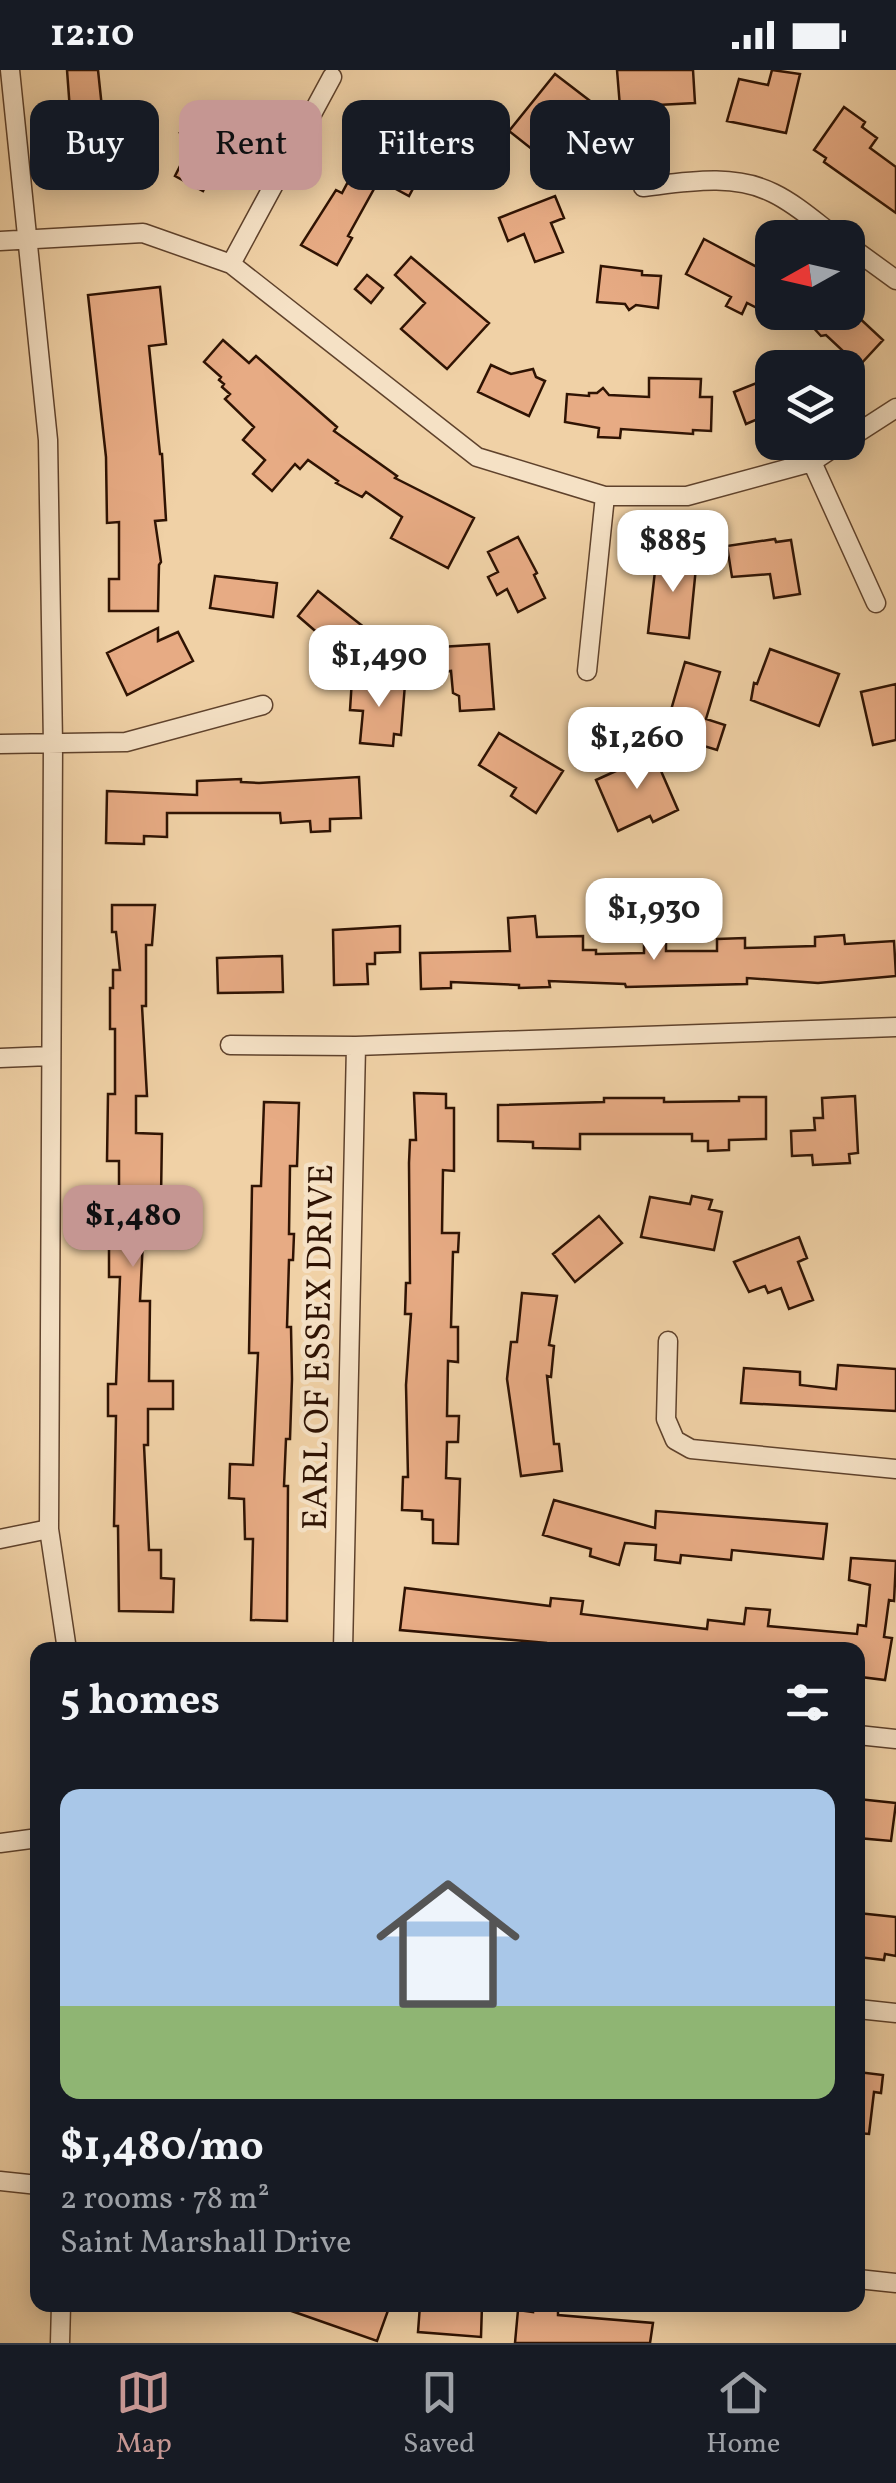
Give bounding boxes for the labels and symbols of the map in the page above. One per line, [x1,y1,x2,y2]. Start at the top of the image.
north arrow [755,220,865,330]
pin: $885 [614,510,732,595]
pin: $1,490 [298,625,460,710]
pin: $1,260 [556,707,718,792]
pin: $1,930 [573,878,735,963]
street label: EARL OF ESSEX DRIVE [293,1164,347,1530]
pin: $1,480 [52,1185,214,1270]

